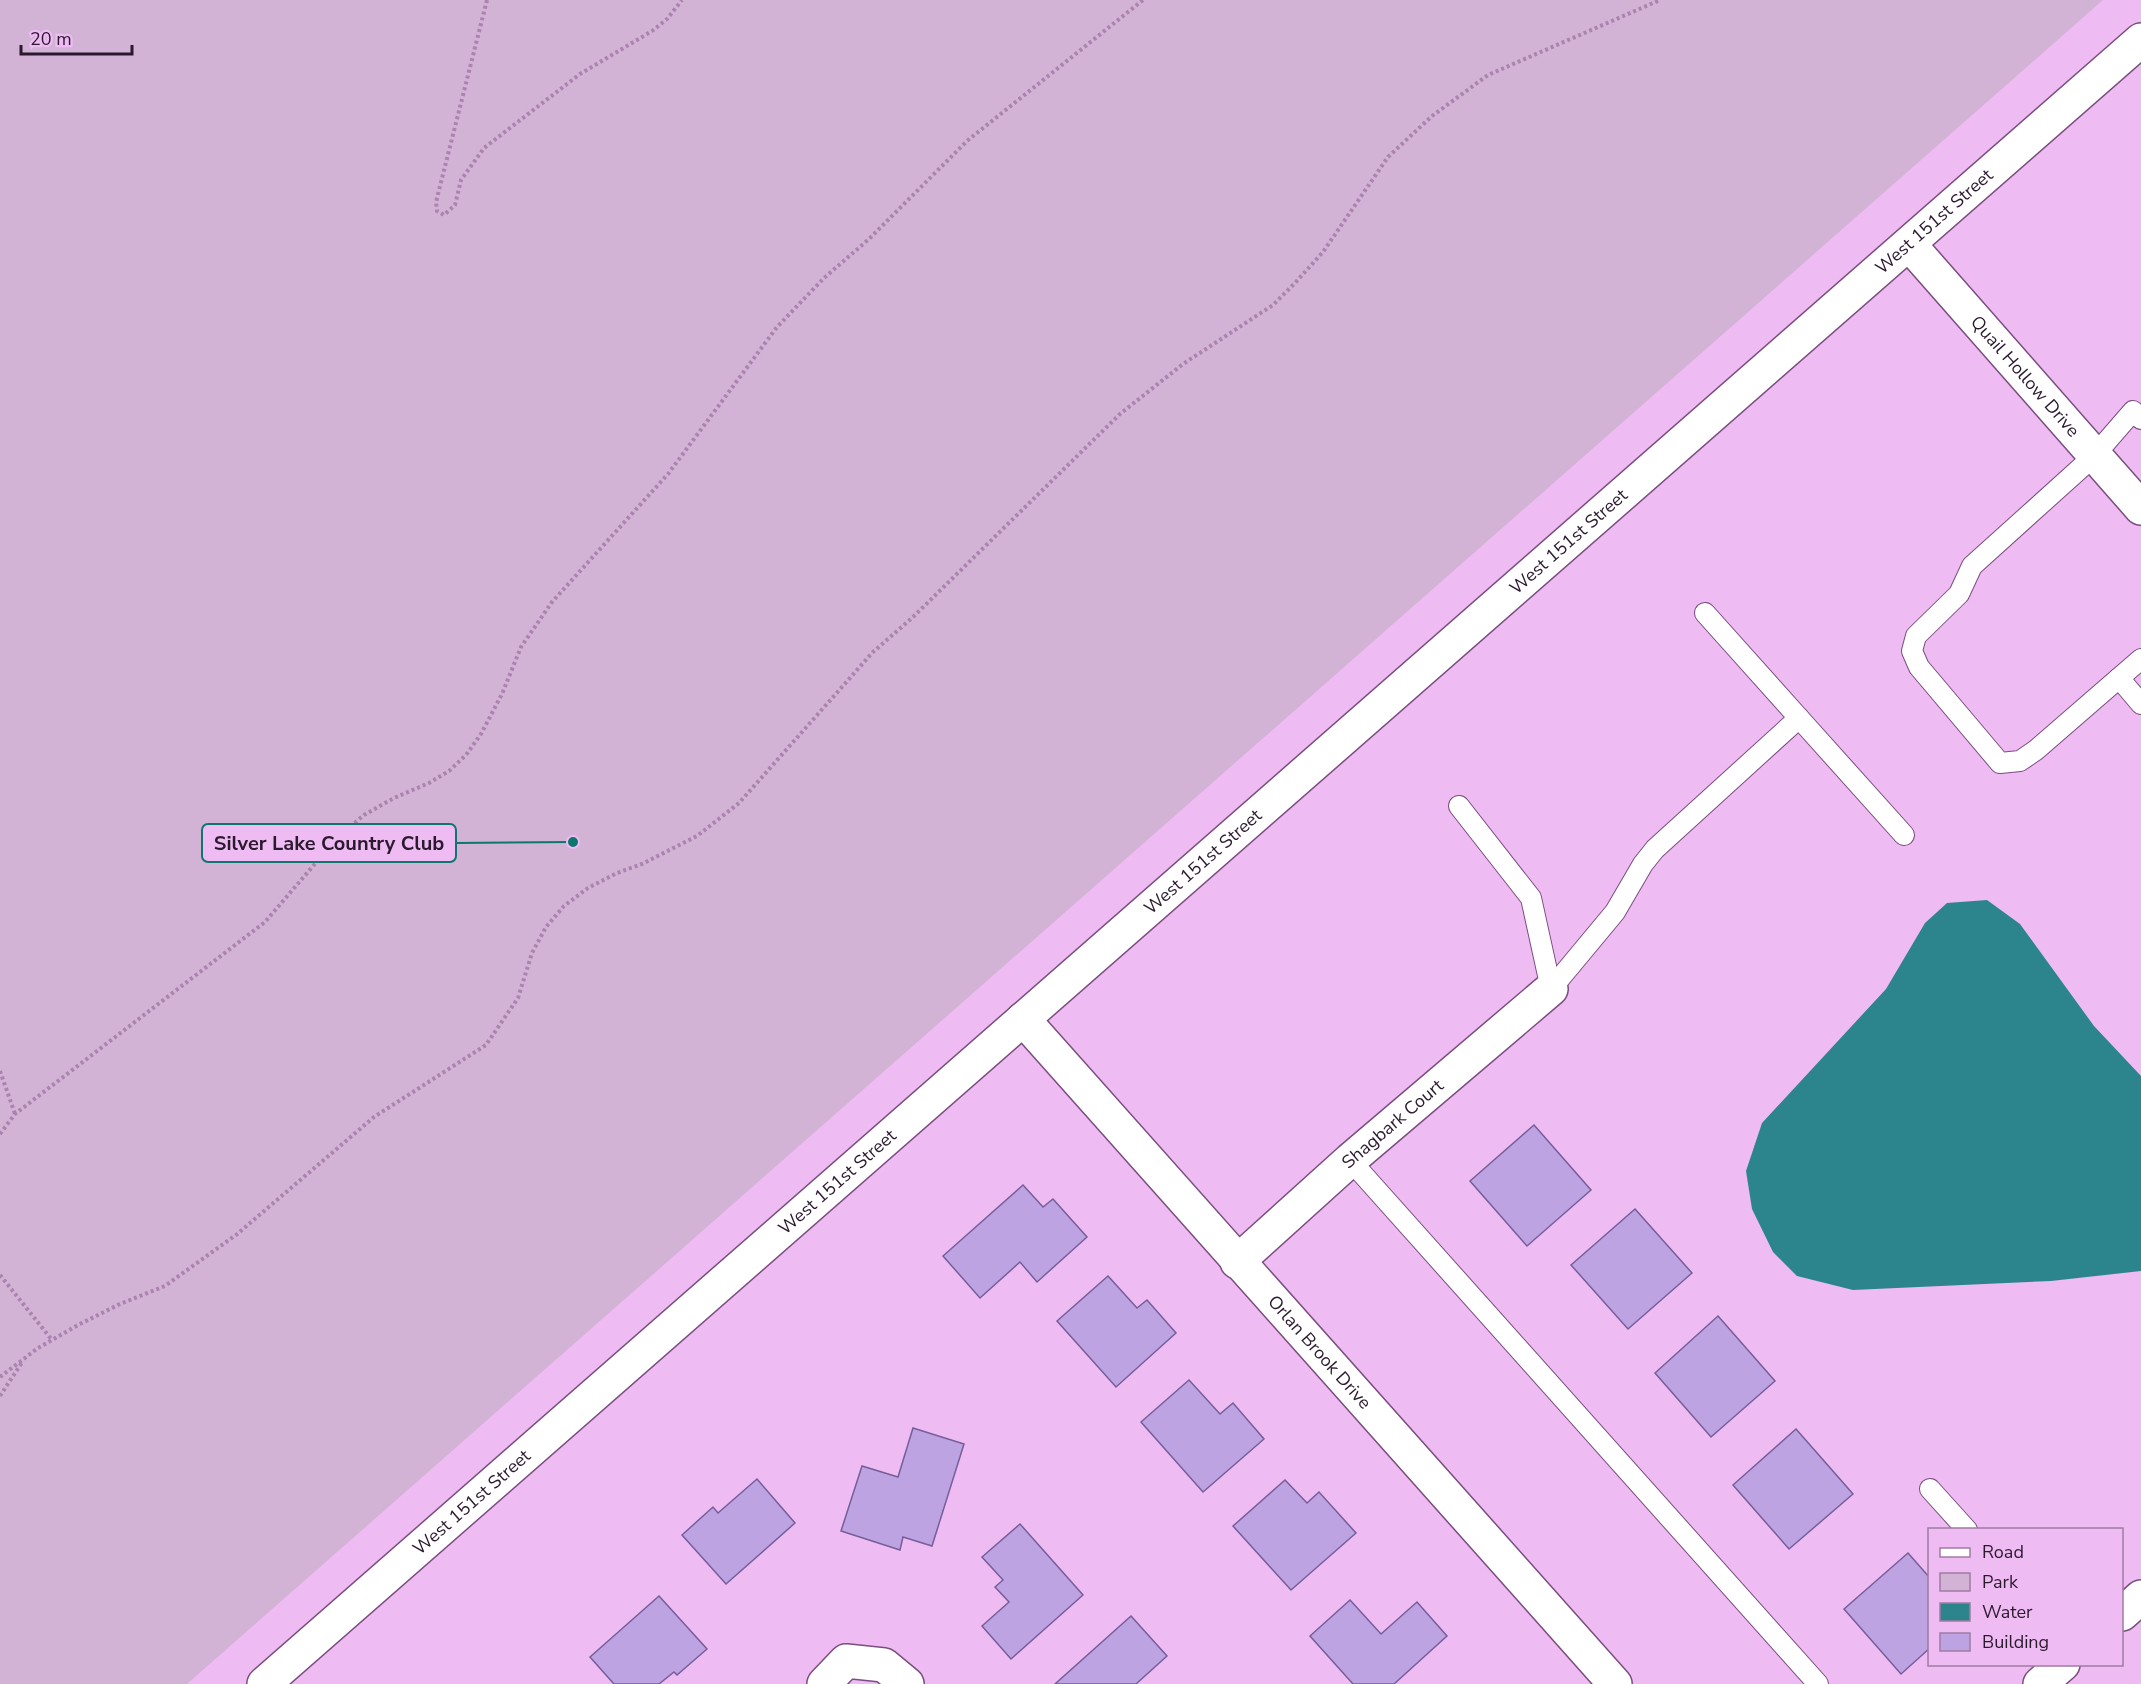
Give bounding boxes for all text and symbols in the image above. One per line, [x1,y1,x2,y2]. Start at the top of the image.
scale bar [21,18,132,56]
text: 20 m [30,27,72,51]
street label: West 151st Street [1870,163,1998,279]
street label: Quail Hollow Drive [1965,310,2085,442]
street label: West 151st Street [1504,483,1633,600]
street label: West 151st Street [1139,803,1267,920]
callout: Silver Lake Country Club [202,824,456,862]
text: Silver Lake Country Club [214,830,444,857]
street label: Shagbark Court [1336,1073,1449,1174]
street label: West 151st Street [773,1123,902,1240]
street label: Orlan Brook Drive [1262,1290,1377,1414]
street label: West 151st Street [408,1444,536,1560]
legend [1928,1528,2123,1666]
text: Road [1982,1540,2024,1564]
text: Park [1982,1570,2019,1594]
text: Water [1982,1600,2033,1624]
text: Building [1982,1630,2049,1654]

